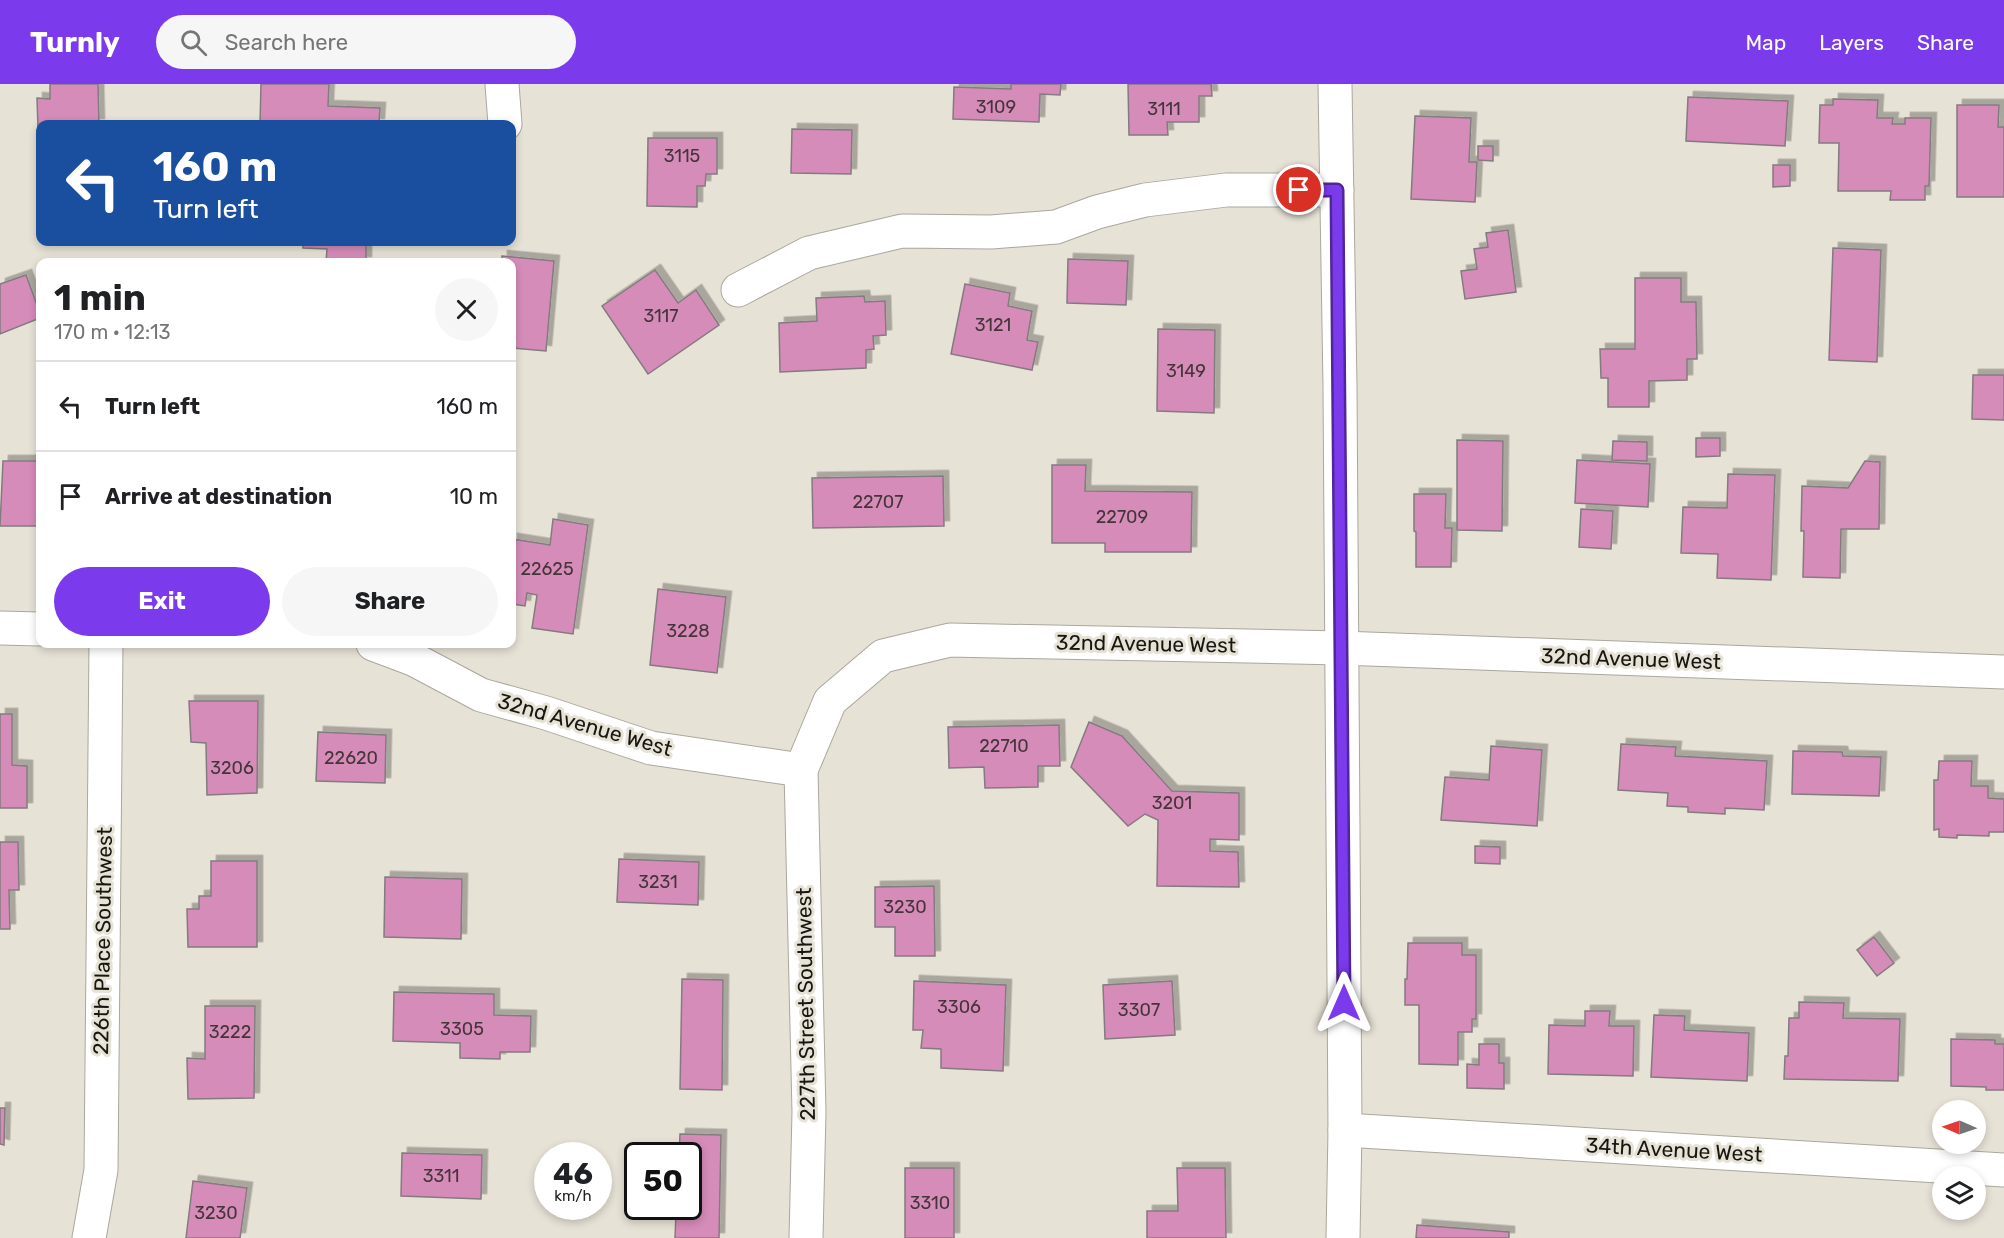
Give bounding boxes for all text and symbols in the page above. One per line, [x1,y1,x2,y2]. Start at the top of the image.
search box [156,15,576,69]
text: Turnly [30,26,120,59]
icon: search [177,26,210,59]
text: Search here [225,29,348,56]
text: Map [1745,30,1786,55]
text: Layers [1819,30,1884,55]
text: Share [1917,30,1974,55]
house number: 3109 [976,96,1016,118]
house number: 3111 [1147,98,1181,120]
text: 160 m [153,142,277,192]
icon: left [54,144,132,222]
house number: 3115 [664,145,700,167]
pin [1273,164,1324,215]
icon: arrive [1282,173,1315,206]
text: Turn left [153,193,258,225]
text: 1 min [54,276,146,319]
button: close [435,278,498,341]
house number: 3117 [643,305,679,327]
house number: 3121 [975,314,1011,336]
text: 170 m · 12:13 [54,320,171,344]
house number: 3149 [1166,360,1206,382]
icon: left [54,390,87,423]
text: Turn left [105,393,200,420]
text: 160 m [436,393,498,420]
icon: arrive [54,480,87,513]
text: Arrive at destination [105,483,332,510]
text: 10 m [450,483,498,510]
house number: 22707 [852,491,904,513]
house number: 22709 [1096,506,1148,528]
house number: 22625 [520,558,574,580]
button: Exit [54,567,270,636]
button: Share [282,567,498,636]
house number: 3228 [666,620,710,642]
street label: 32nd Avenue West [1056,629,1236,658]
street label: 32nd Avenue West [1541,643,1721,674]
street label: 32nd Avenue West [495,688,675,761]
house number: 22710 [979,735,1029,757]
house number: 22620 [324,747,378,769]
house number: 3206 [210,757,254,779]
house number: 3201 [1152,792,1192,814]
street label: 226th Place Southwest [88,827,117,1055]
house number: 3231 [638,871,678,893]
street label: 227th Street Southwest [791,887,820,1121]
house number: 3230 [883,896,927,918]
position arrow [1312,971,1376,1035]
house number: 3306 [937,996,981,1018]
house number: 3307 [1118,999,1160,1021]
house number: 3305 [440,1018,484,1040]
house number: 3222 [209,1021,251,1043]
north arrow [1932,1100,1986,1154]
map controls [1932,1100,1986,1220]
street label: 34th Avenue West [1585,1132,1763,1167]
speed limit sign: 50 [624,1142,702,1220]
text: 46 [553,1156,593,1192]
house number: 3311 [423,1165,459,1187]
button: layers [1932,1166,1986,1220]
text: km/h [554,1187,592,1205]
house number: 3310 [910,1192,950,1214]
house number: 3230 [194,1202,238,1224]

